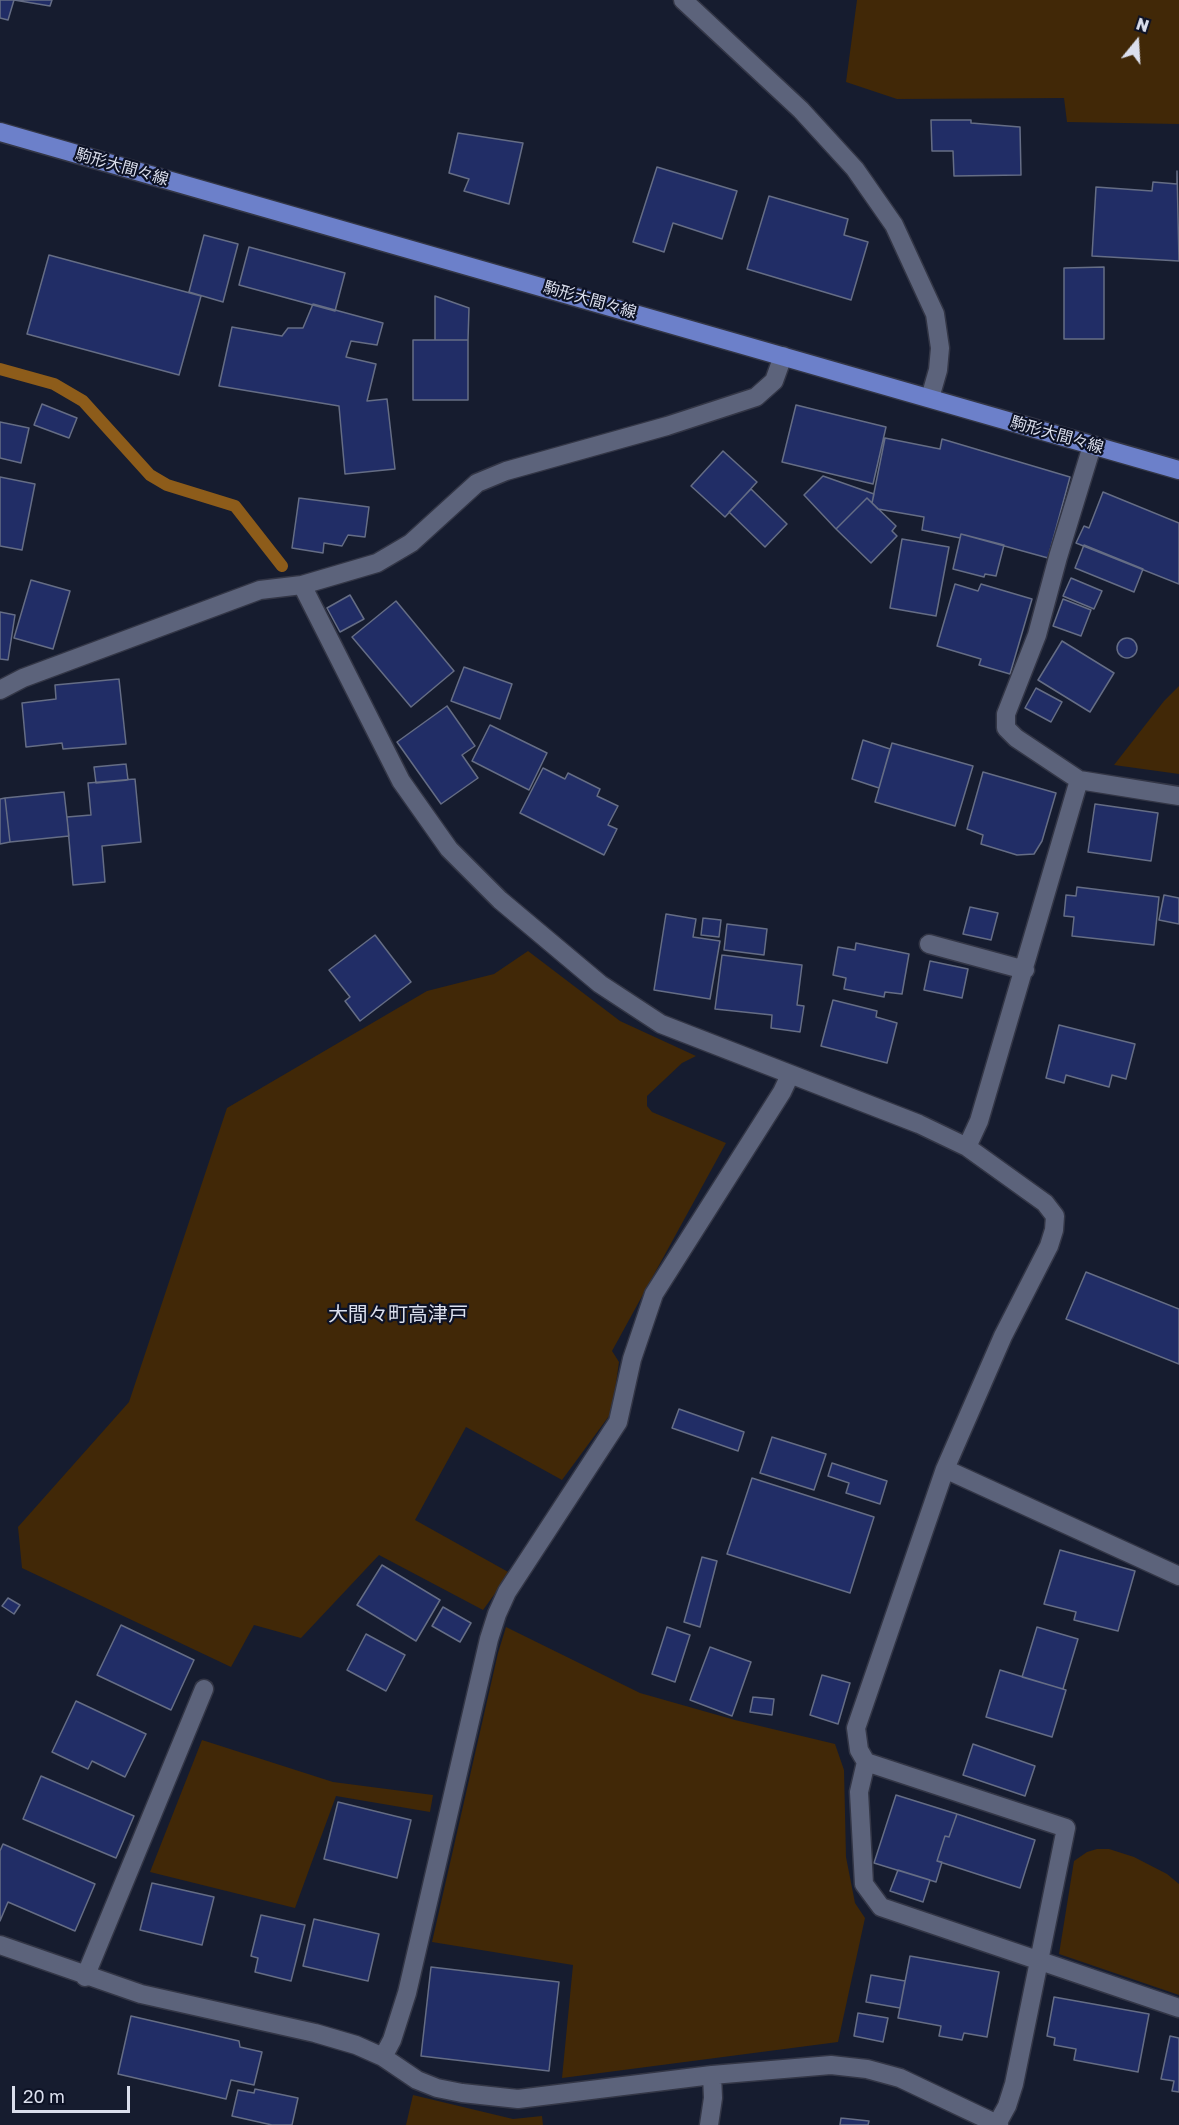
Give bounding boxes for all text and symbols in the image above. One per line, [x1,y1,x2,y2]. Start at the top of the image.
north arrow [1107,12,1167,72]
text: N [1134,13,1151,36]
street label: 駒形大間々線 [73,145,171,189]
street label: 駒形大間々線 [541,278,639,322]
street label: 駒形大間々線 [1008,413,1106,457]
district label: 大間々町高津戸 [328,1303,468,1327]
scale bar [15,2074,134,2112]
text: 20 m [23,2085,65,2107]

